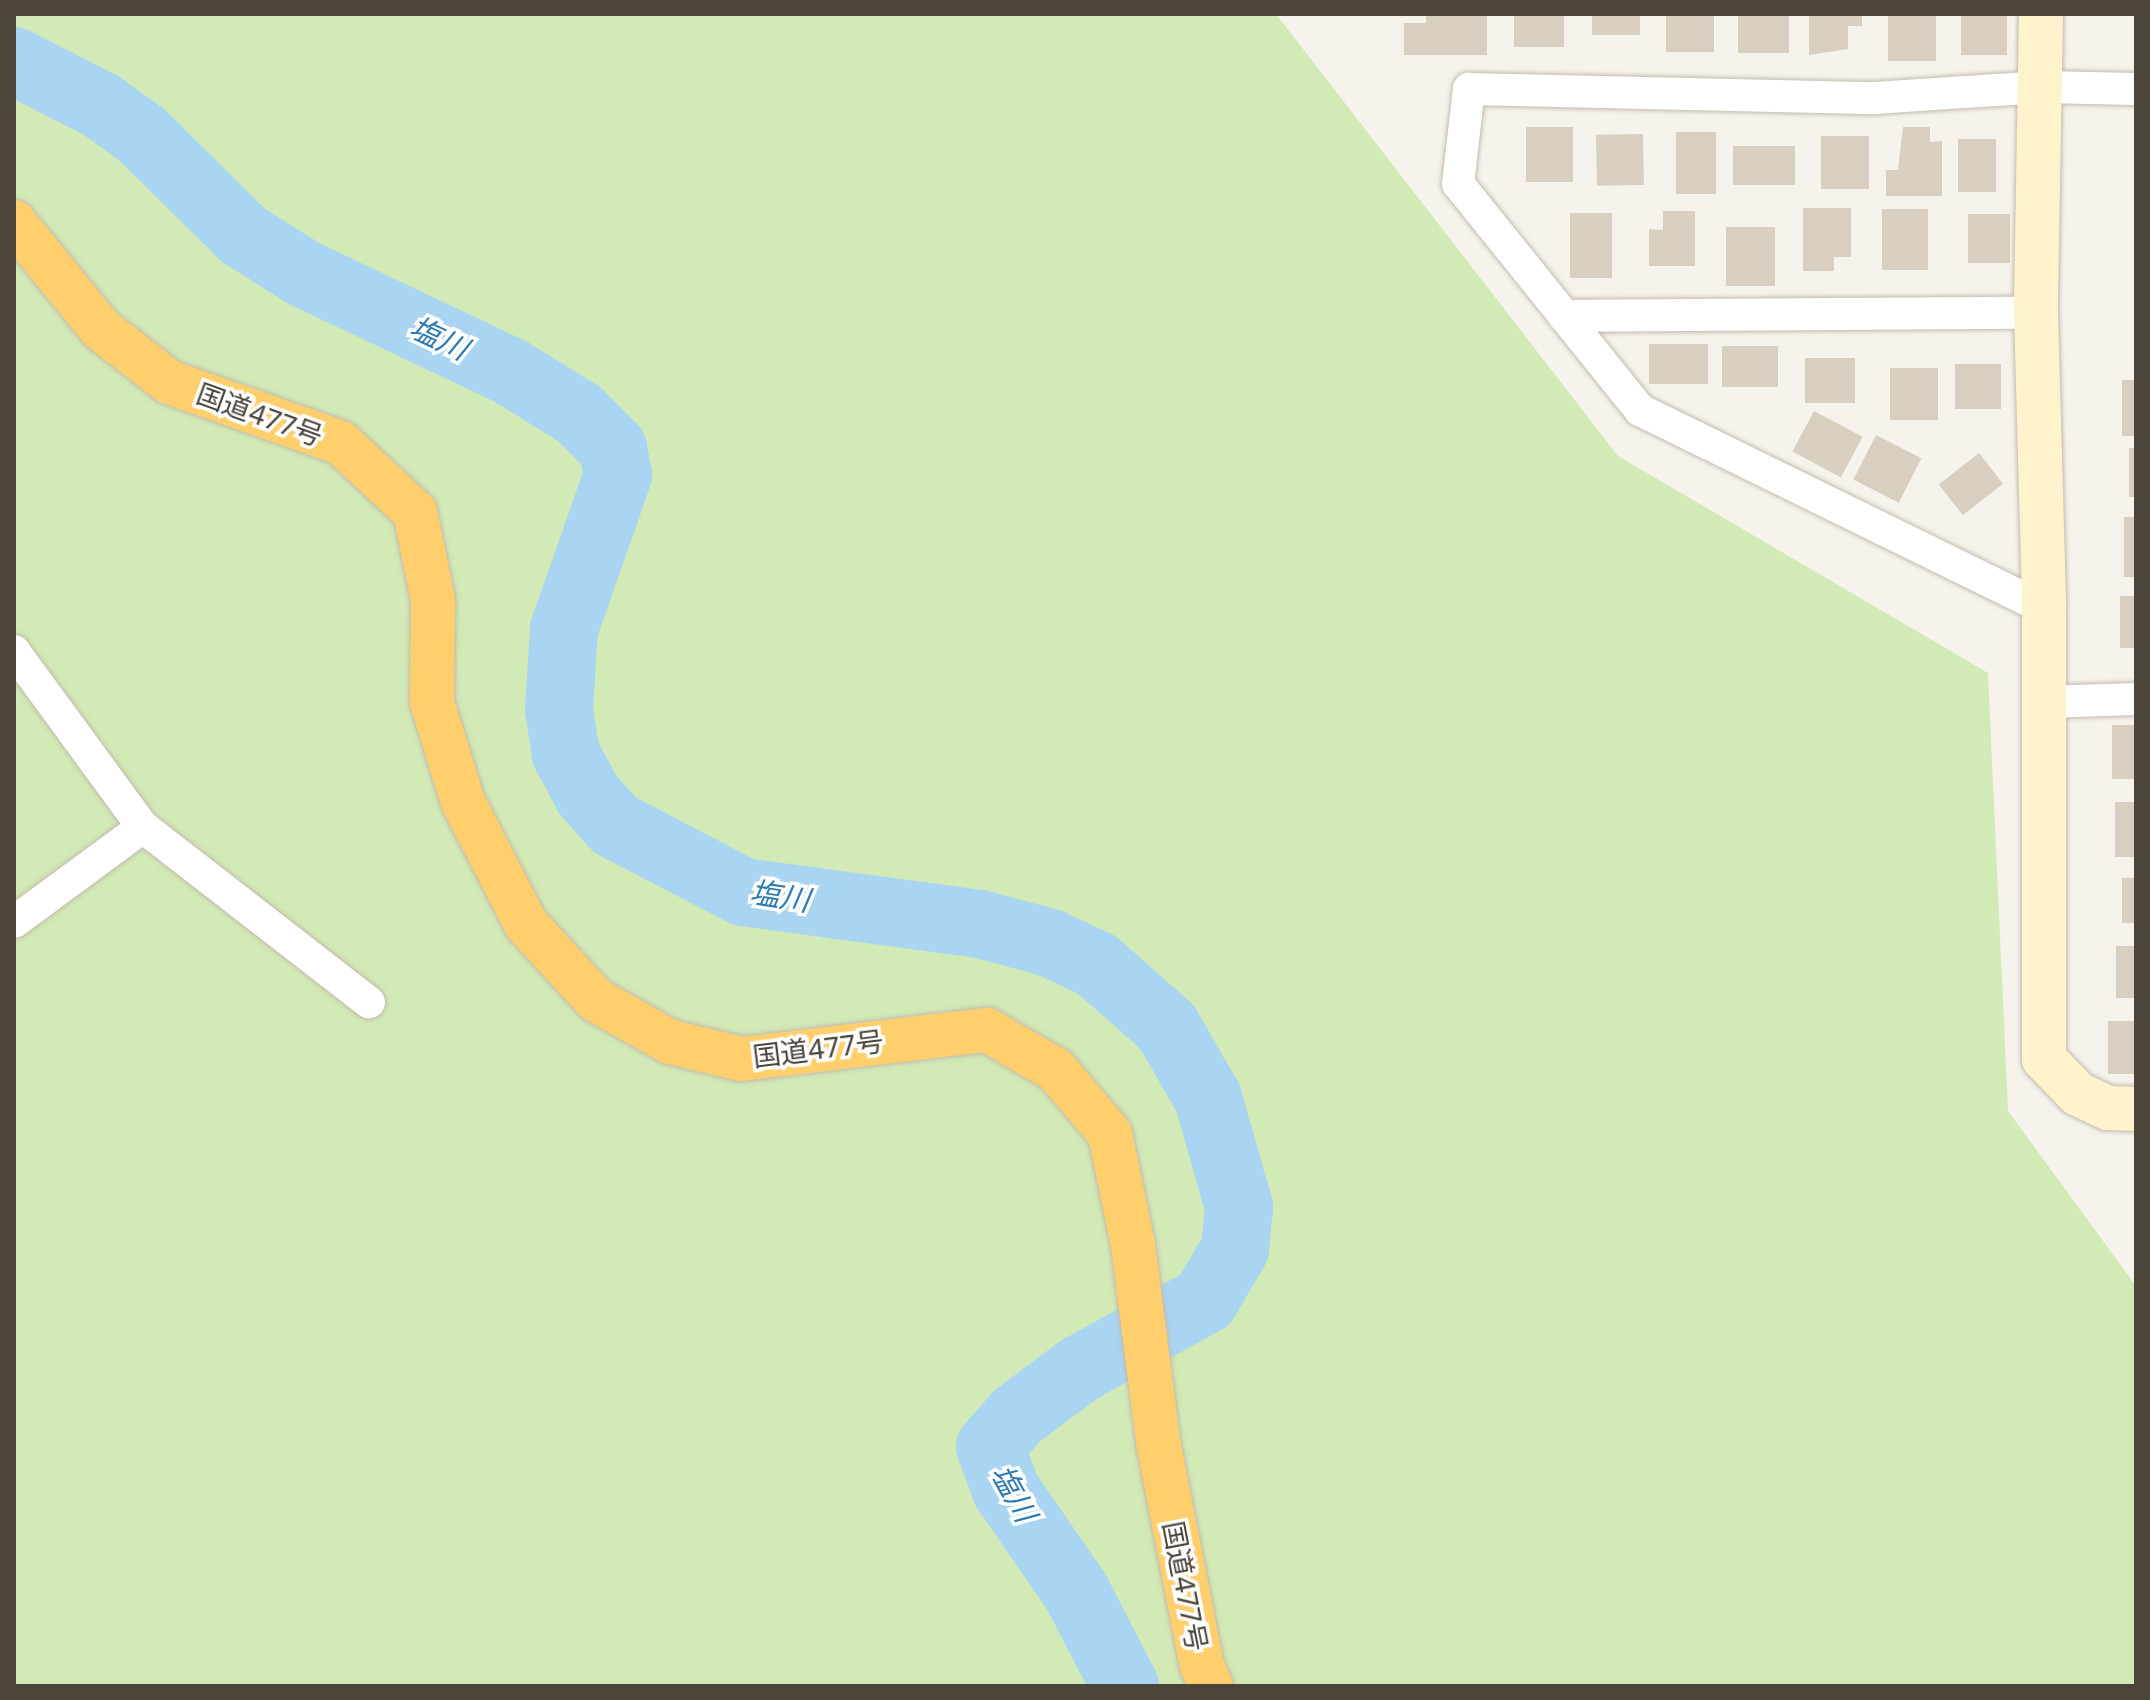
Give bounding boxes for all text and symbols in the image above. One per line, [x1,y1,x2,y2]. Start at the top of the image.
water label: 塩川 [404,309,474,367]
street label: 国道477号 [192,376,328,452]
water label: 塩川 [748,874,812,918]
street label: 国道477号 [750,1023,886,1073]
water label: 塩川 [984,1458,1044,1528]
street label: 国道477号 [1157,1518,1215,1654]

